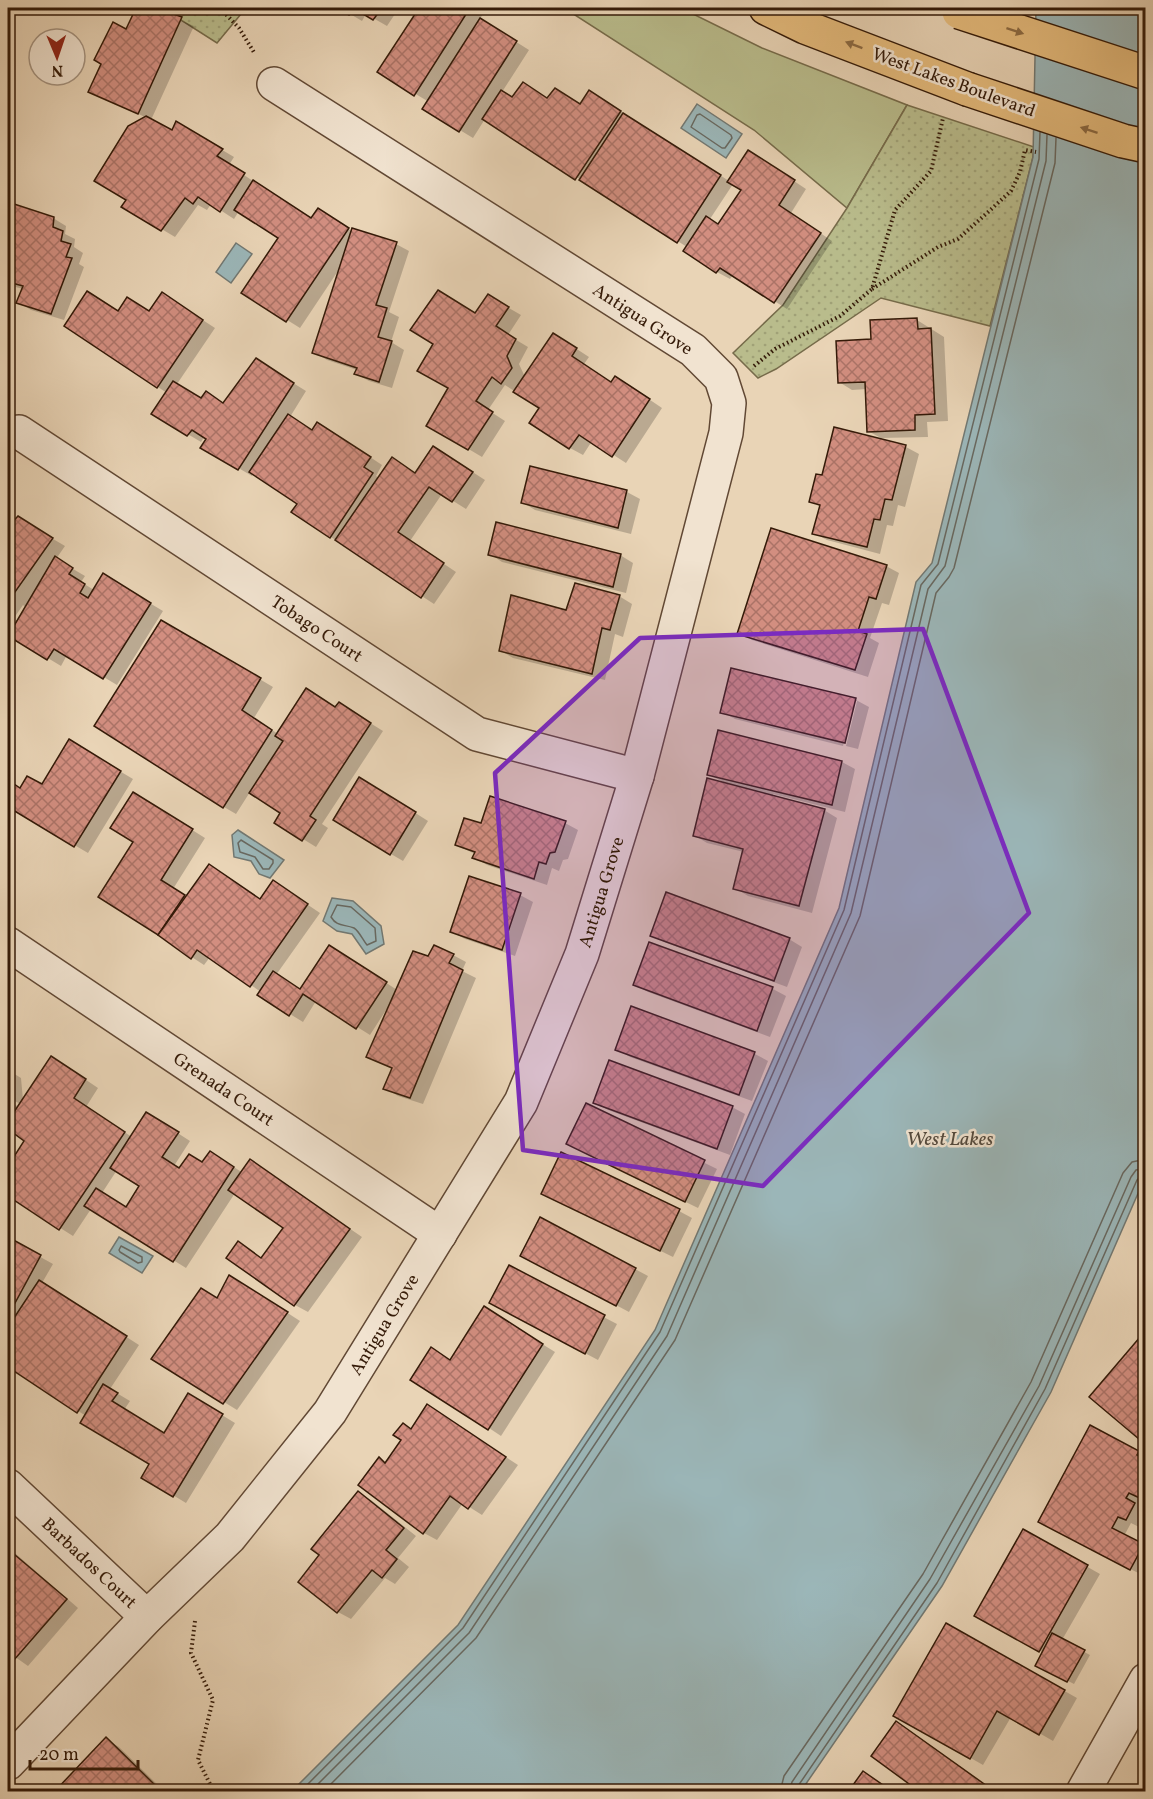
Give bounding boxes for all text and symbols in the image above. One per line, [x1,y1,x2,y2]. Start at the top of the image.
north arrow [27,27,87,87]
one-way arrow [1006,27,1024,36]
one-way arrow [844,40,862,50]
street label: West Lakes Boulevard [868,42,1039,125]
text: N [51,59,64,81]
one-way arrow [1080,124,1098,134]
street label: Antigua Grove [587,278,697,362]
street label: Tobago Court [265,590,367,669]
street label: Antigua Grove [574,834,632,951]
street label: Grenada Court [167,1047,279,1133]
water label: West Lakes [907,1126,994,1154]
street label: Antigua Grove [344,1269,426,1381]
street label: Barbados Court [35,1513,142,1615]
scale bar [30,1733,138,1771]
text: 20 m [39,1743,79,1768]

